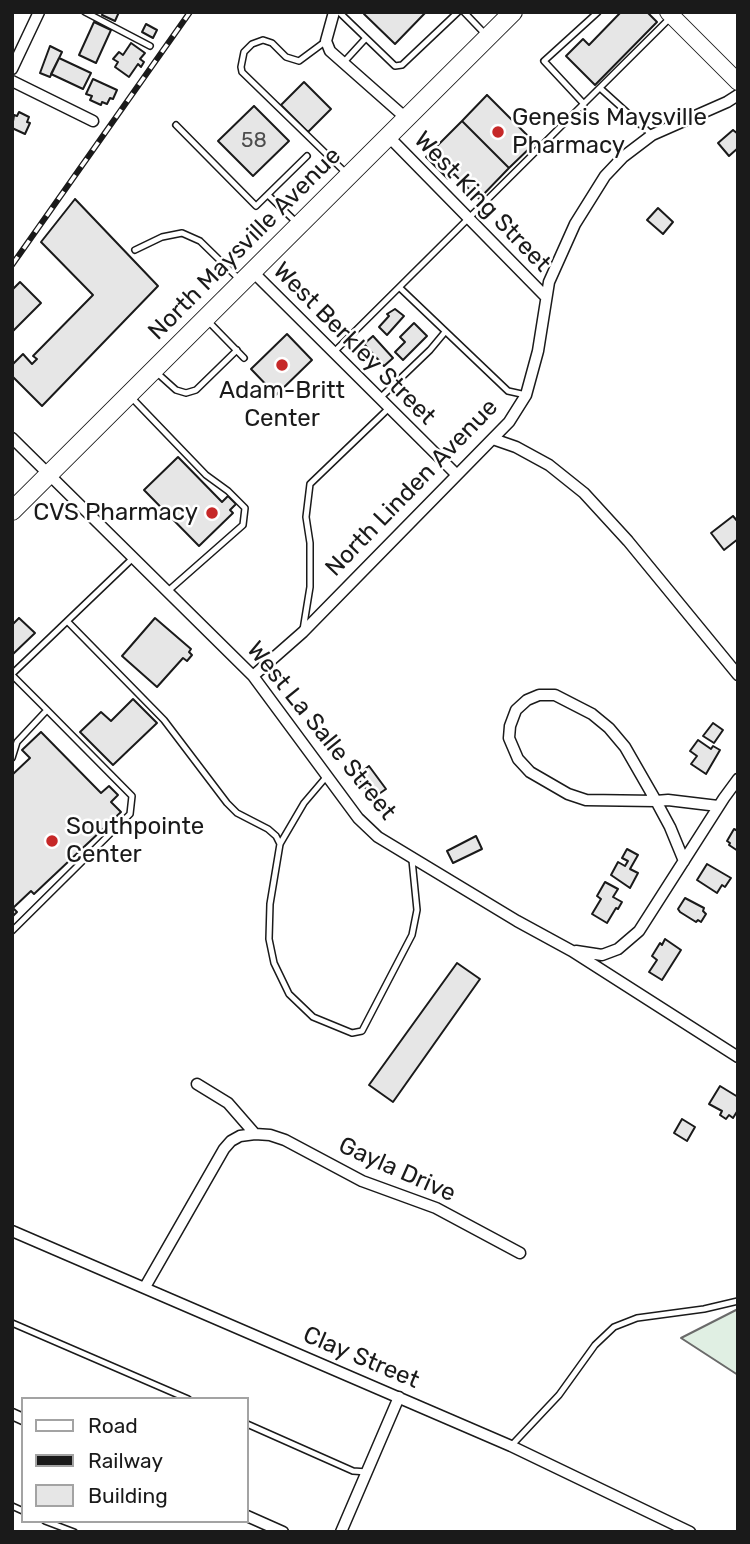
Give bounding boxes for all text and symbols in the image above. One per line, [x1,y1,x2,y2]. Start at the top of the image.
place label: Genesis Maysville Pharmacy [512,104,707,160]
marker: Genesis Maysville Pharmacy [490,124,506,140]
street label: West King Street [408,126,556,278]
house number: 58 [241,128,267,154]
street label: North Maysville Avenue [143,142,347,346]
street label: West Berkley Street [267,257,441,431]
marker: Adam-Britt Center [274,357,290,373]
place label: Adam-Britt Center [219,377,345,433]
street label: North Linden Avenue [320,393,504,583]
place label: CVS Pharmacy [33,499,198,527]
marker: CVS Pharmacy [204,505,220,521]
street label: West La Salle Street [240,636,402,826]
place label: Southpointe Center [66,813,204,869]
marker: Southpointe Center [44,833,60,849]
street label: Gayla Drive [334,1131,460,1209]
street label: Clay Street [299,1321,423,1395]
legend [21,1397,248,1523]
text: Road [88,1413,138,1438]
text: Railway [88,1448,163,1473]
text: Building [88,1483,168,1508]

